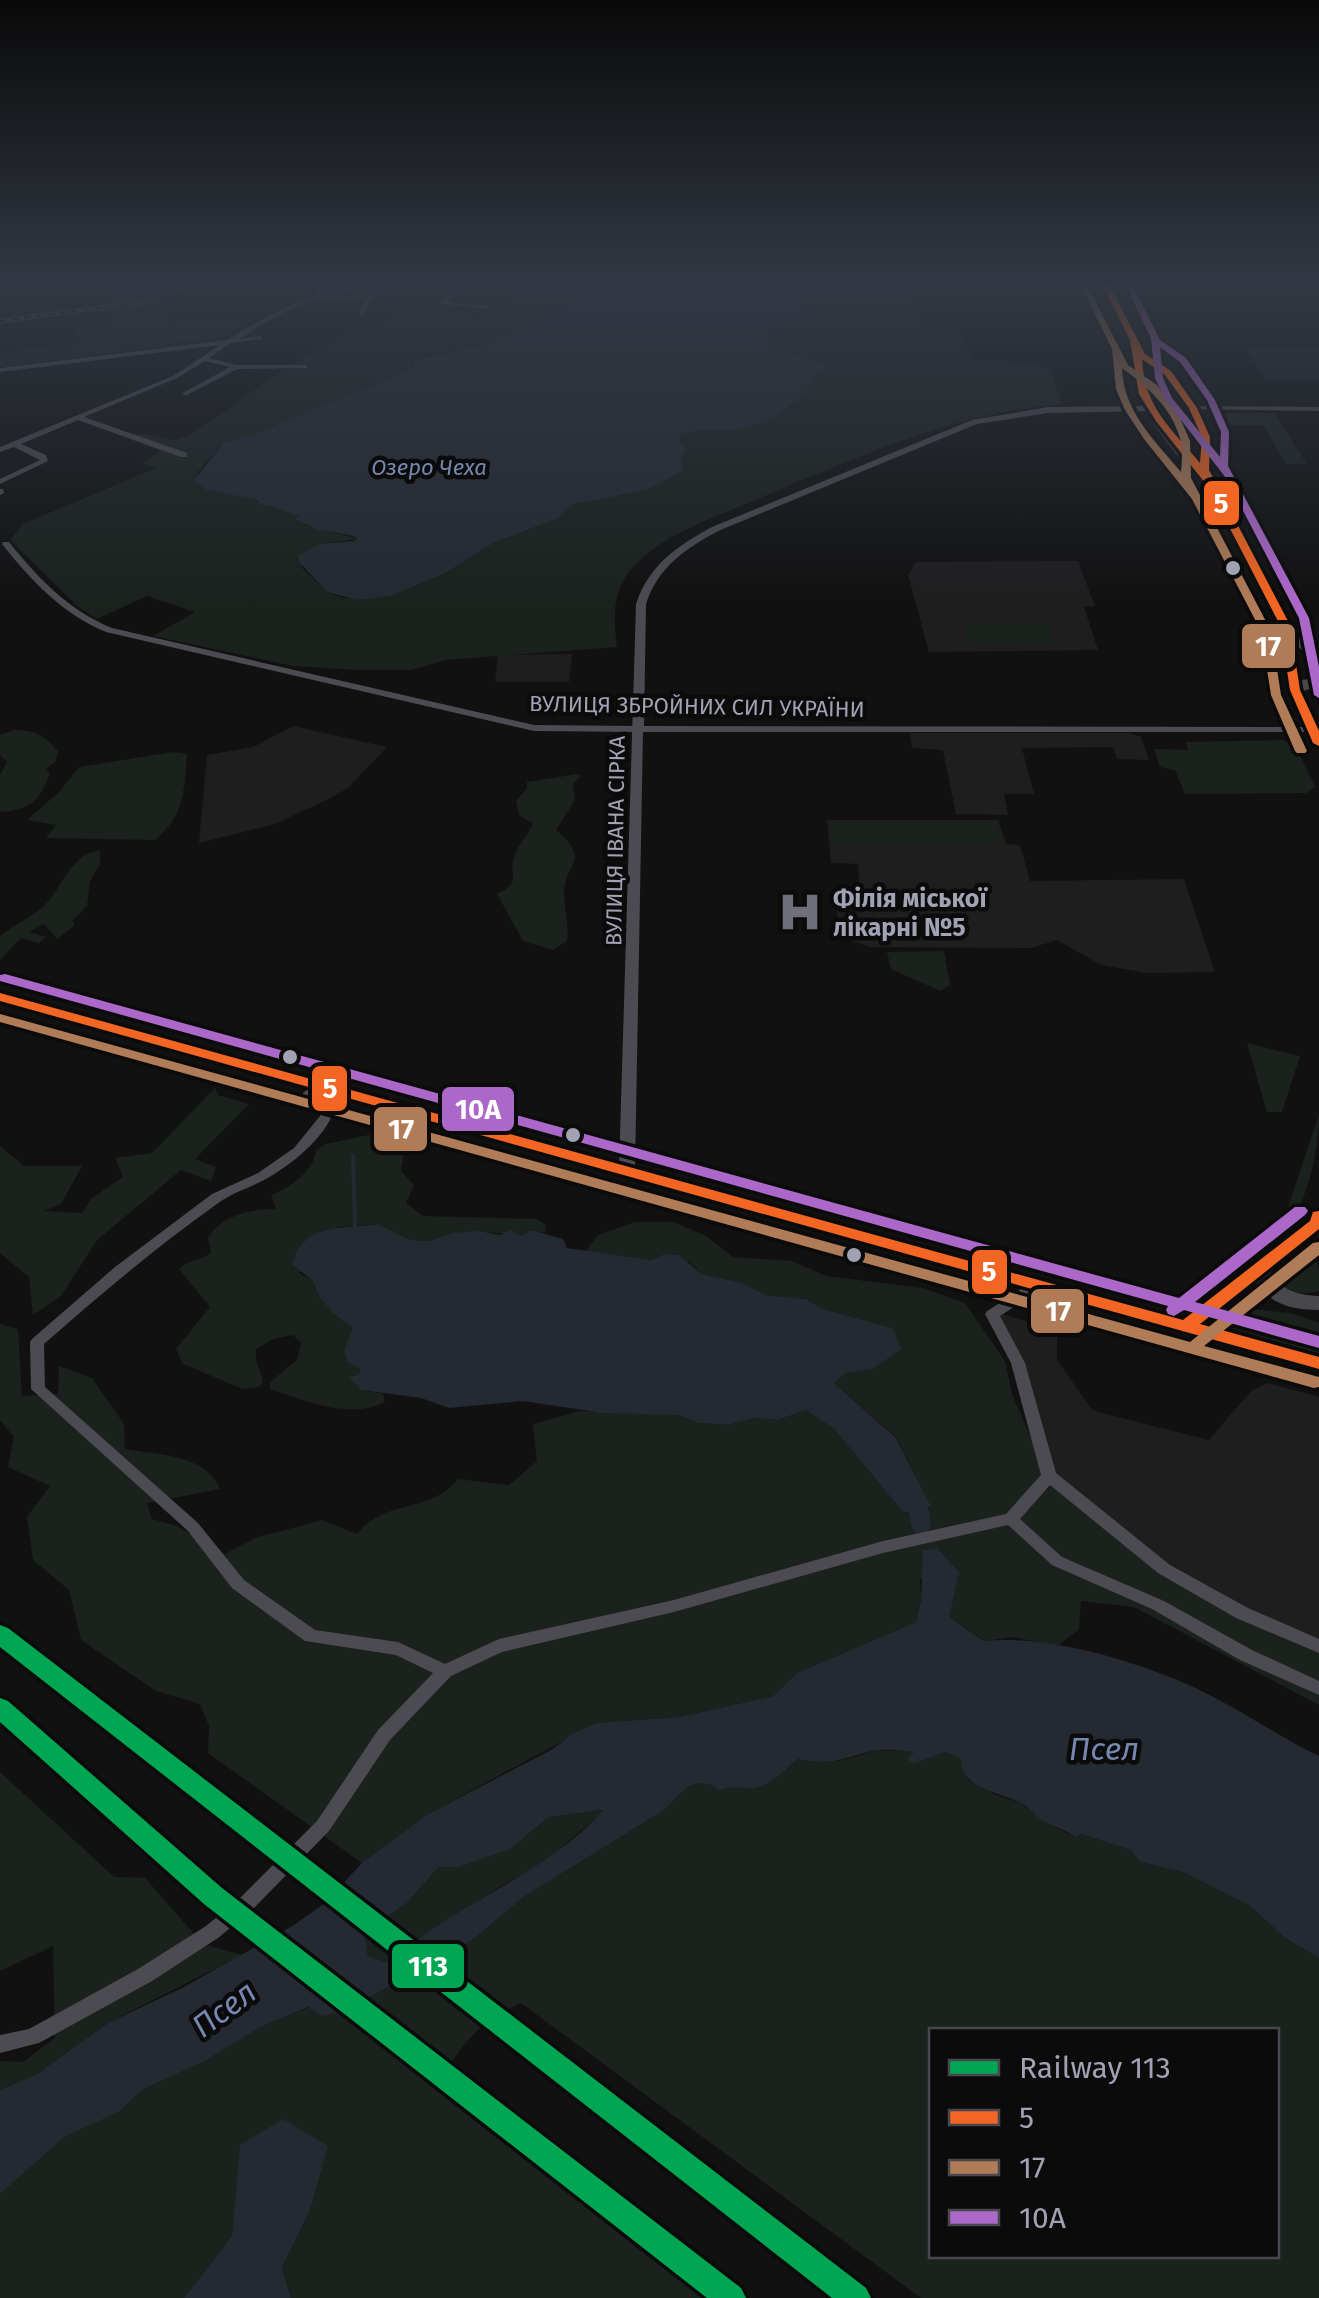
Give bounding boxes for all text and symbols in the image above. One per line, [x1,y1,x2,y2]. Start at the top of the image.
water label: Озеро Чеха [371,454,487,481]
line badge: 5 [1202,479,1241,527]
text: 5 [1213,487,1229,520]
unlabelled marker [1223,558,1243,578]
line badge: 17 [1240,622,1297,670]
text: 17 [1255,630,1281,663]
street label: ВУЛИЦЯ ЗБРОЙНИХ СИЛ УКРАЇНИ [529,690,865,723]
street label: ВУЛИЦЯ ІВАНА СІРКА [600,735,631,946]
place label: Філія міської лікарні №5 [833,884,988,943]
hospital icon: Філія міської лікарні №5 [776,888,824,936]
unlabelled marker [280,1047,300,1067]
line badge: 5 [310,1064,349,1113]
text: 5 [322,1072,338,1105]
line badge: 10А [440,1085,516,1133]
text: 10А [455,1093,501,1126]
line badge: 17 [372,1105,429,1153]
text: 17 [388,1113,414,1146]
unlabelled marker [563,1125,583,1145]
unlabelled marker [844,1245,864,1265]
line badge: 5 [970,1248,1009,1296]
text: 5 [981,1255,997,1288]
line badge: 17 [1029,1287,1086,1335]
text: 17 [1045,1295,1071,1328]
water label: Псел [1069,1730,1139,1768]
line badge: 113 [390,1942,466,1990]
text: 113 [408,1950,448,1983]
water label: Псел [184,1973,264,2045]
legend [929,2028,1279,2258]
text: Railway 113 [1019,2050,1171,2086]
text: 5 [1019,2100,1034,2136]
text: 17 [1019,2150,1045,2186]
text: 10А [1019,2200,1067,2236]

